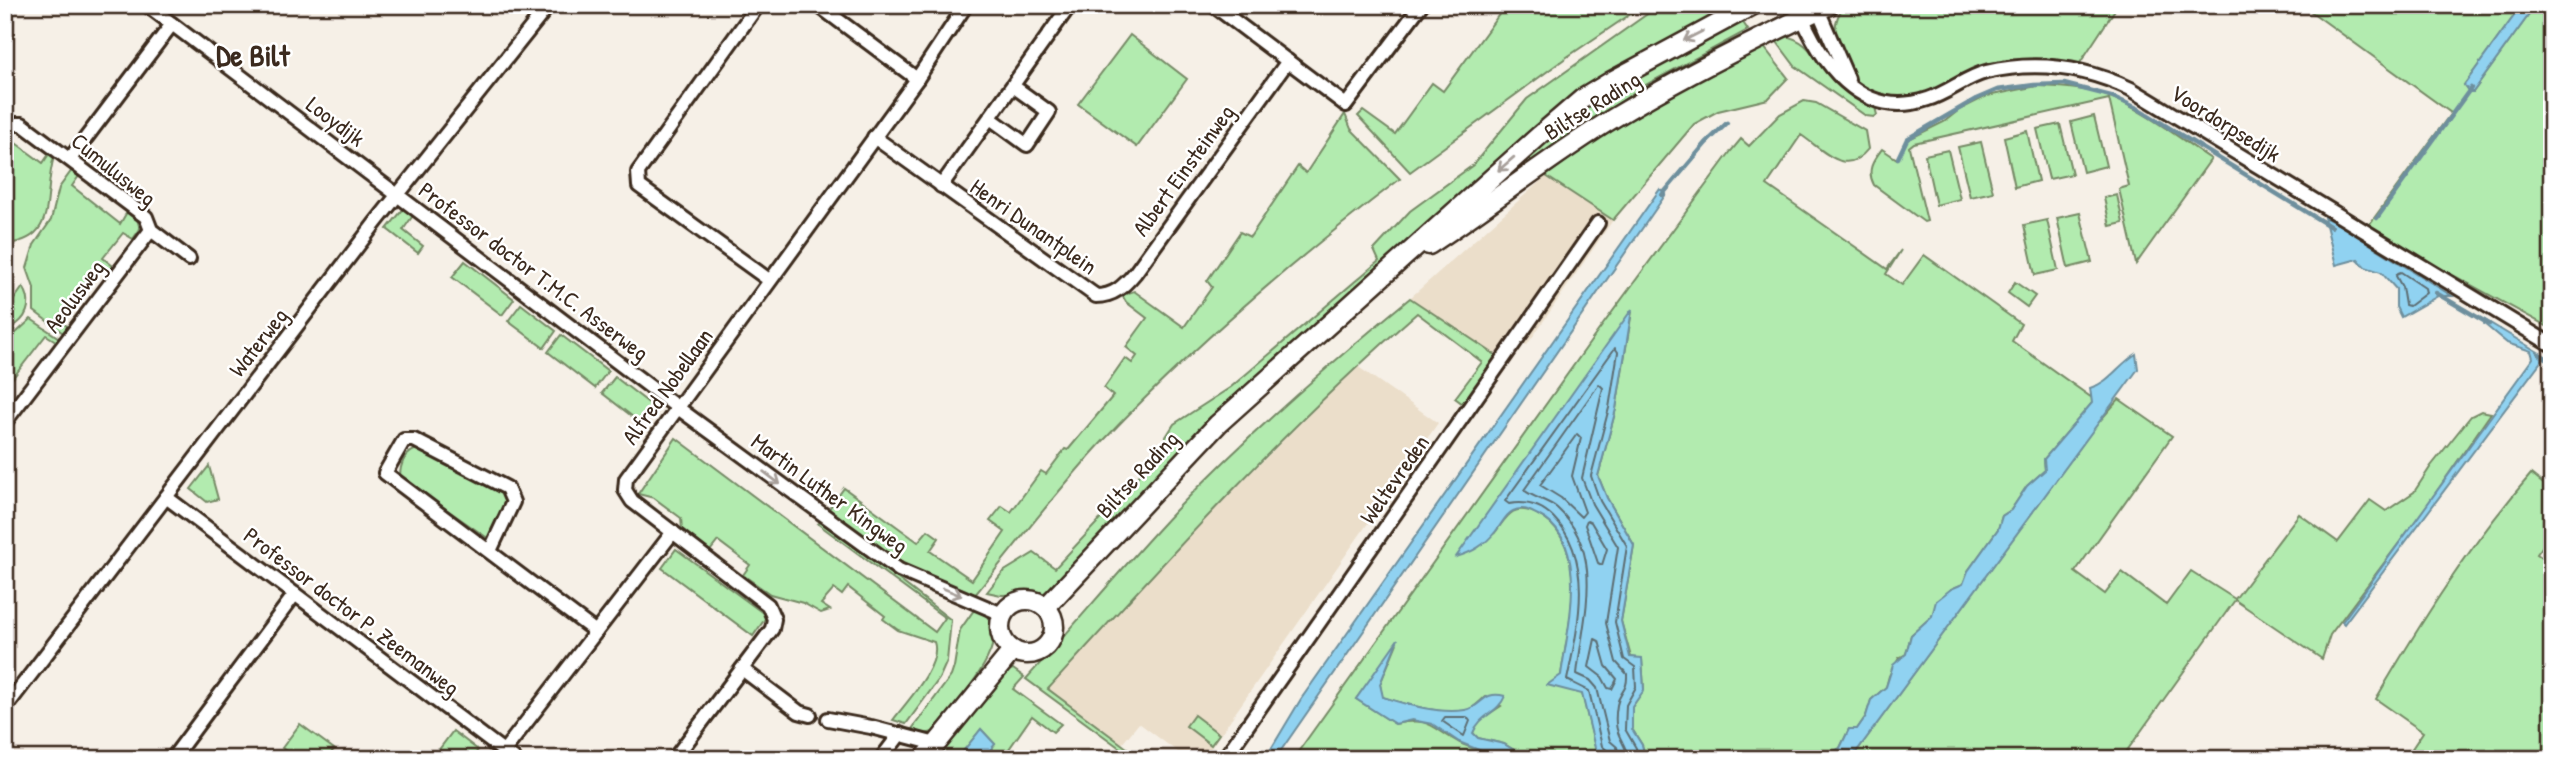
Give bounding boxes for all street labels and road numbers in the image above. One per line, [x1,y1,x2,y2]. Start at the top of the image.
street label: Biltse Rading [1538,63,1646,147]
street label: Voordorpsedijk [2165,77,2287,169]
street label: Looydijk [300,89,372,153]
street label: Albert Einsteinweg [1125,98,1241,242]
street label: Cumulusweg [65,125,163,213]
street label: Henri Dunantplein [964,171,1104,281]
street label: Professor doctor T.M.C. Asserweg [413,174,655,368]
street label: Aeolusweg [36,253,112,339]
street label: Waterweg [221,301,295,383]
street label: Alfred Nobellaan [614,322,720,450]
street label: Biltse Rading [1089,424,1185,524]
street label: Martin Luther Kingweg [745,426,915,560]
street label: Weltevreden [1352,428,1436,530]
street label: Professor doctor P. Zeemanweg [238,520,466,702]

